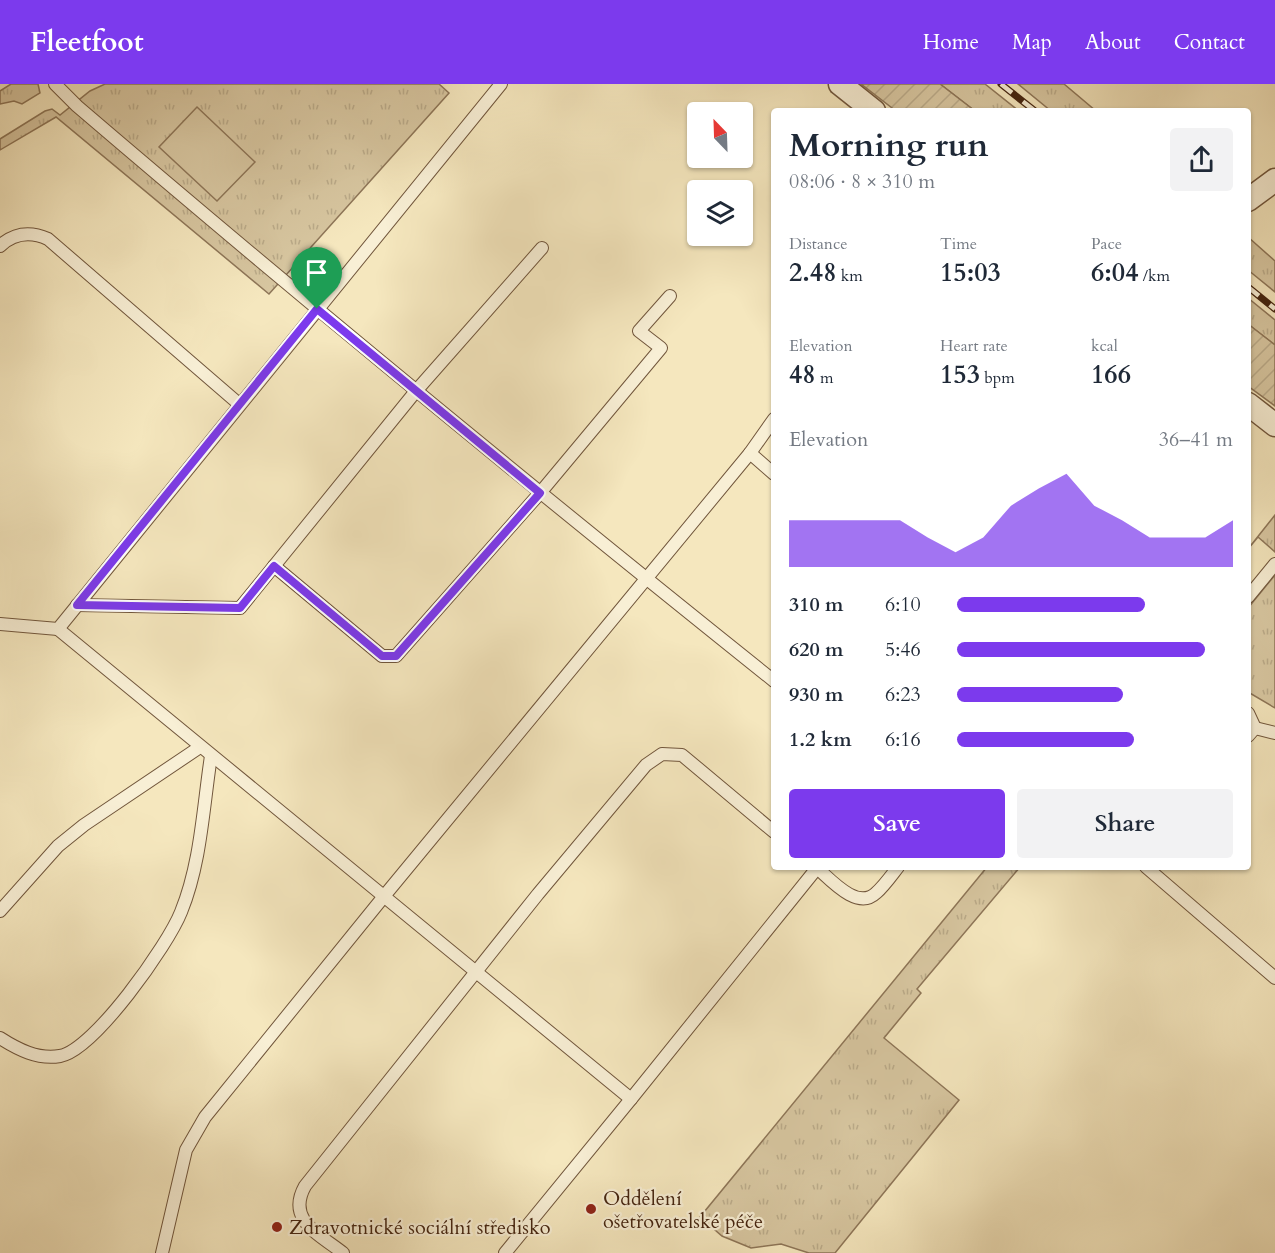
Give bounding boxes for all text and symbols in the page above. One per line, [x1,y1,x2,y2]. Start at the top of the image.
text: Fleetfoot [30,23,144,61]
text: Home [923,28,979,57]
text: Map [1012,28,1052,57]
text: About [1085,28,1141,57]
text: Contact [1174,28,1245,57]
north arrow [687,102,753,168]
map controls [687,102,753,246]
text: Morning run [789,123,989,168]
button: share [1170,128,1233,191]
text: 08:06 · 8 × 310 m [789,168,935,195]
button: layers [687,180,753,246]
text: Distance [789,233,847,255]
text: Time [940,233,977,255]
text: Pace [1091,233,1122,255]
pin [291,247,342,309]
text: 2.48 [789,255,837,290]
text: 15:03 [940,255,1001,290]
text: 6:04 [1091,255,1139,290]
icon: arrive [300,256,333,289]
text: km [837,265,863,287]
text: /km [1139,265,1170,287]
text: Elevation [789,335,853,357]
text: Heart rate [940,335,1008,357]
text: kcal [1091,335,1118,357]
text: 48 [789,357,816,392]
text: 153 [940,357,980,392]
text: 166 [1091,357,1131,392]
text: m [816,367,833,389]
text: bpm [980,367,1015,389]
text: Elevation [789,426,868,453]
text: 36–41 m [1159,426,1233,453]
text: 310 m [789,591,844,618]
text: 6:10 [885,591,921,618]
text: 620 m [789,636,844,663]
text: 5:46 [885,636,921,663]
text: 930 m [789,681,844,708]
text: 6:23 [885,681,921,708]
text: 1.2 km [789,726,852,753]
text: 6:16 [885,726,921,753]
button: Save [789,789,1005,858]
button: Share [1017,789,1233,858]
place label: Oddělení ošetřovatelské péče [603,1185,763,1235]
marker: Oddělení ošetřovatelské péče [584,1202,598,1216]
place label: Zdravotnické sociální středisko [289,1214,551,1241]
marker: Zdravotnické sociální středisko [270,1220,284,1234]

